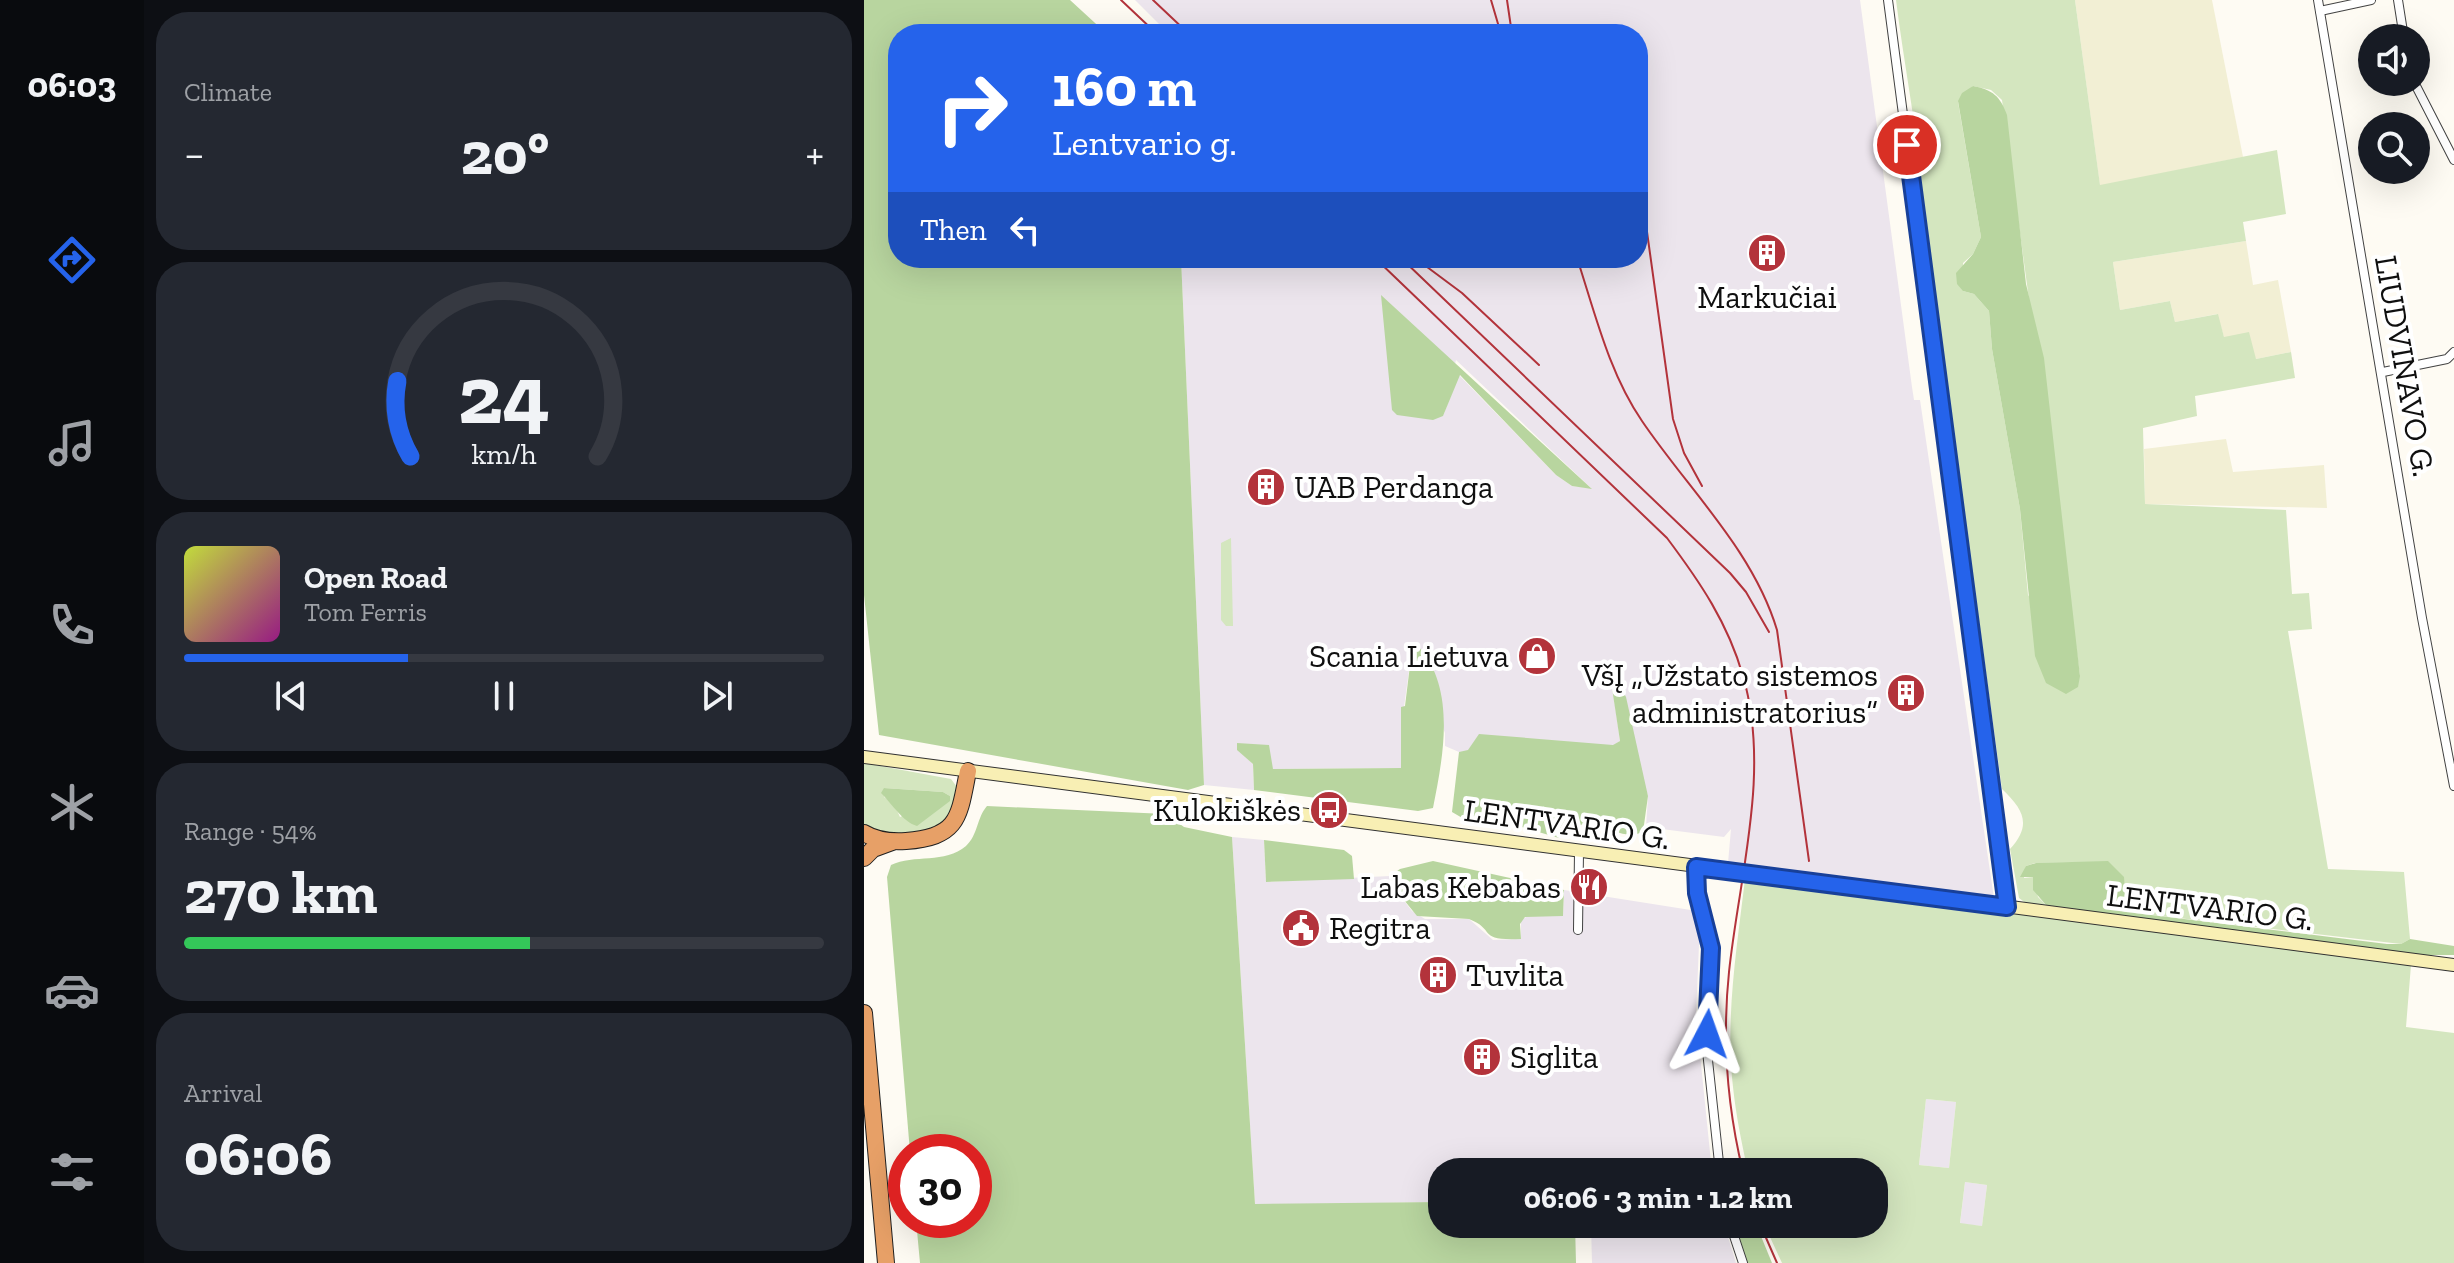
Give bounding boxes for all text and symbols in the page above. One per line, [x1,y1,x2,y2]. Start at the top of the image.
map controls [2358,24,2430,184]
button: sound [2358,24,2430,96]
text: 160 m [1052,53,1196,120]
icon: right [920,56,1024,160]
text: 06:03 [28,63,116,106]
text: Climate [184,76,272,108]
pin [1873,111,1941,179]
button: search [2358,112,2430,184]
text: 20° [461,117,549,189]
text: Lentvario g. [1052,121,1237,164]
icon: arrive [1885,123,1929,167]
text: − [184,127,205,180]
text: + [805,127,824,180]
icon: left [1003,208,1047,252]
text: Then [920,212,987,248]
icon: directions [44,232,100,288]
building icon: Markučiai [1746,232,1788,274]
street label: LIUDVINAVO G. [2367,252,2443,480]
place label: Markučiai [1697,278,1837,316]
text: 24 [458,344,550,444]
icon: music [44,415,100,471]
text: km/h [471,437,537,471]
building icon: UAB Perdanga [1245,466,1287,508]
place label: UAB Perdanga [1294,468,1493,506]
text: Open Road [304,560,447,596]
text: Tom Ferris [304,596,427,628]
icon: phone [44,597,100,653]
shop icon: Scania Lietuva [1516,635,1558,677]
place label: Scania Lietuva [1309,637,1509,675]
place label: VšĮ „Užstato sistemos administratorius“ [1581,656,1878,731]
building icon: VšĮ „Užstato sistemos administratorius“ [1885,672,1927,714]
icon: previous [269,674,313,718]
icon: pause [482,674,526,718]
icon: next [695,674,739,718]
icon: climate [44,779,100,835]
bus stop icon: Kulokiškės [1308,789,1350,831]
place label: Kulokiškės [1153,791,1301,829]
street label: LENTVARIO G. [1462,791,1672,857]
text: Range · 54% [184,815,317,847]
text: 270 km [184,856,377,928]
restaurant icon: Labas Kebabas [1568,866,1610,908]
place label: Labas Kebabas [1360,868,1561,906]
street label: LENTVARIO G. [2105,875,2315,939]
public building icon: Regitra [1280,907,1322,949]
place label: Regitra [1329,909,1431,947]
building icon: Tuvlita [1417,954,1459,996]
place label: Tuvlita [1466,956,1564,994]
icon: car [44,962,100,1018]
position arrow [1665,992,1749,1076]
building icon: Siglita [1461,1036,1503,1078]
place label: Siglita [1510,1038,1598,1076]
text: Arrival [184,1077,262,1109]
text: 06:06 [184,1118,332,1190]
speed limit sign: 30 [888,1134,992,1238]
icon: filters [44,1144,100,1200]
text: 06:06 · 3 min · 1.2 km [1524,1180,1792,1216]

